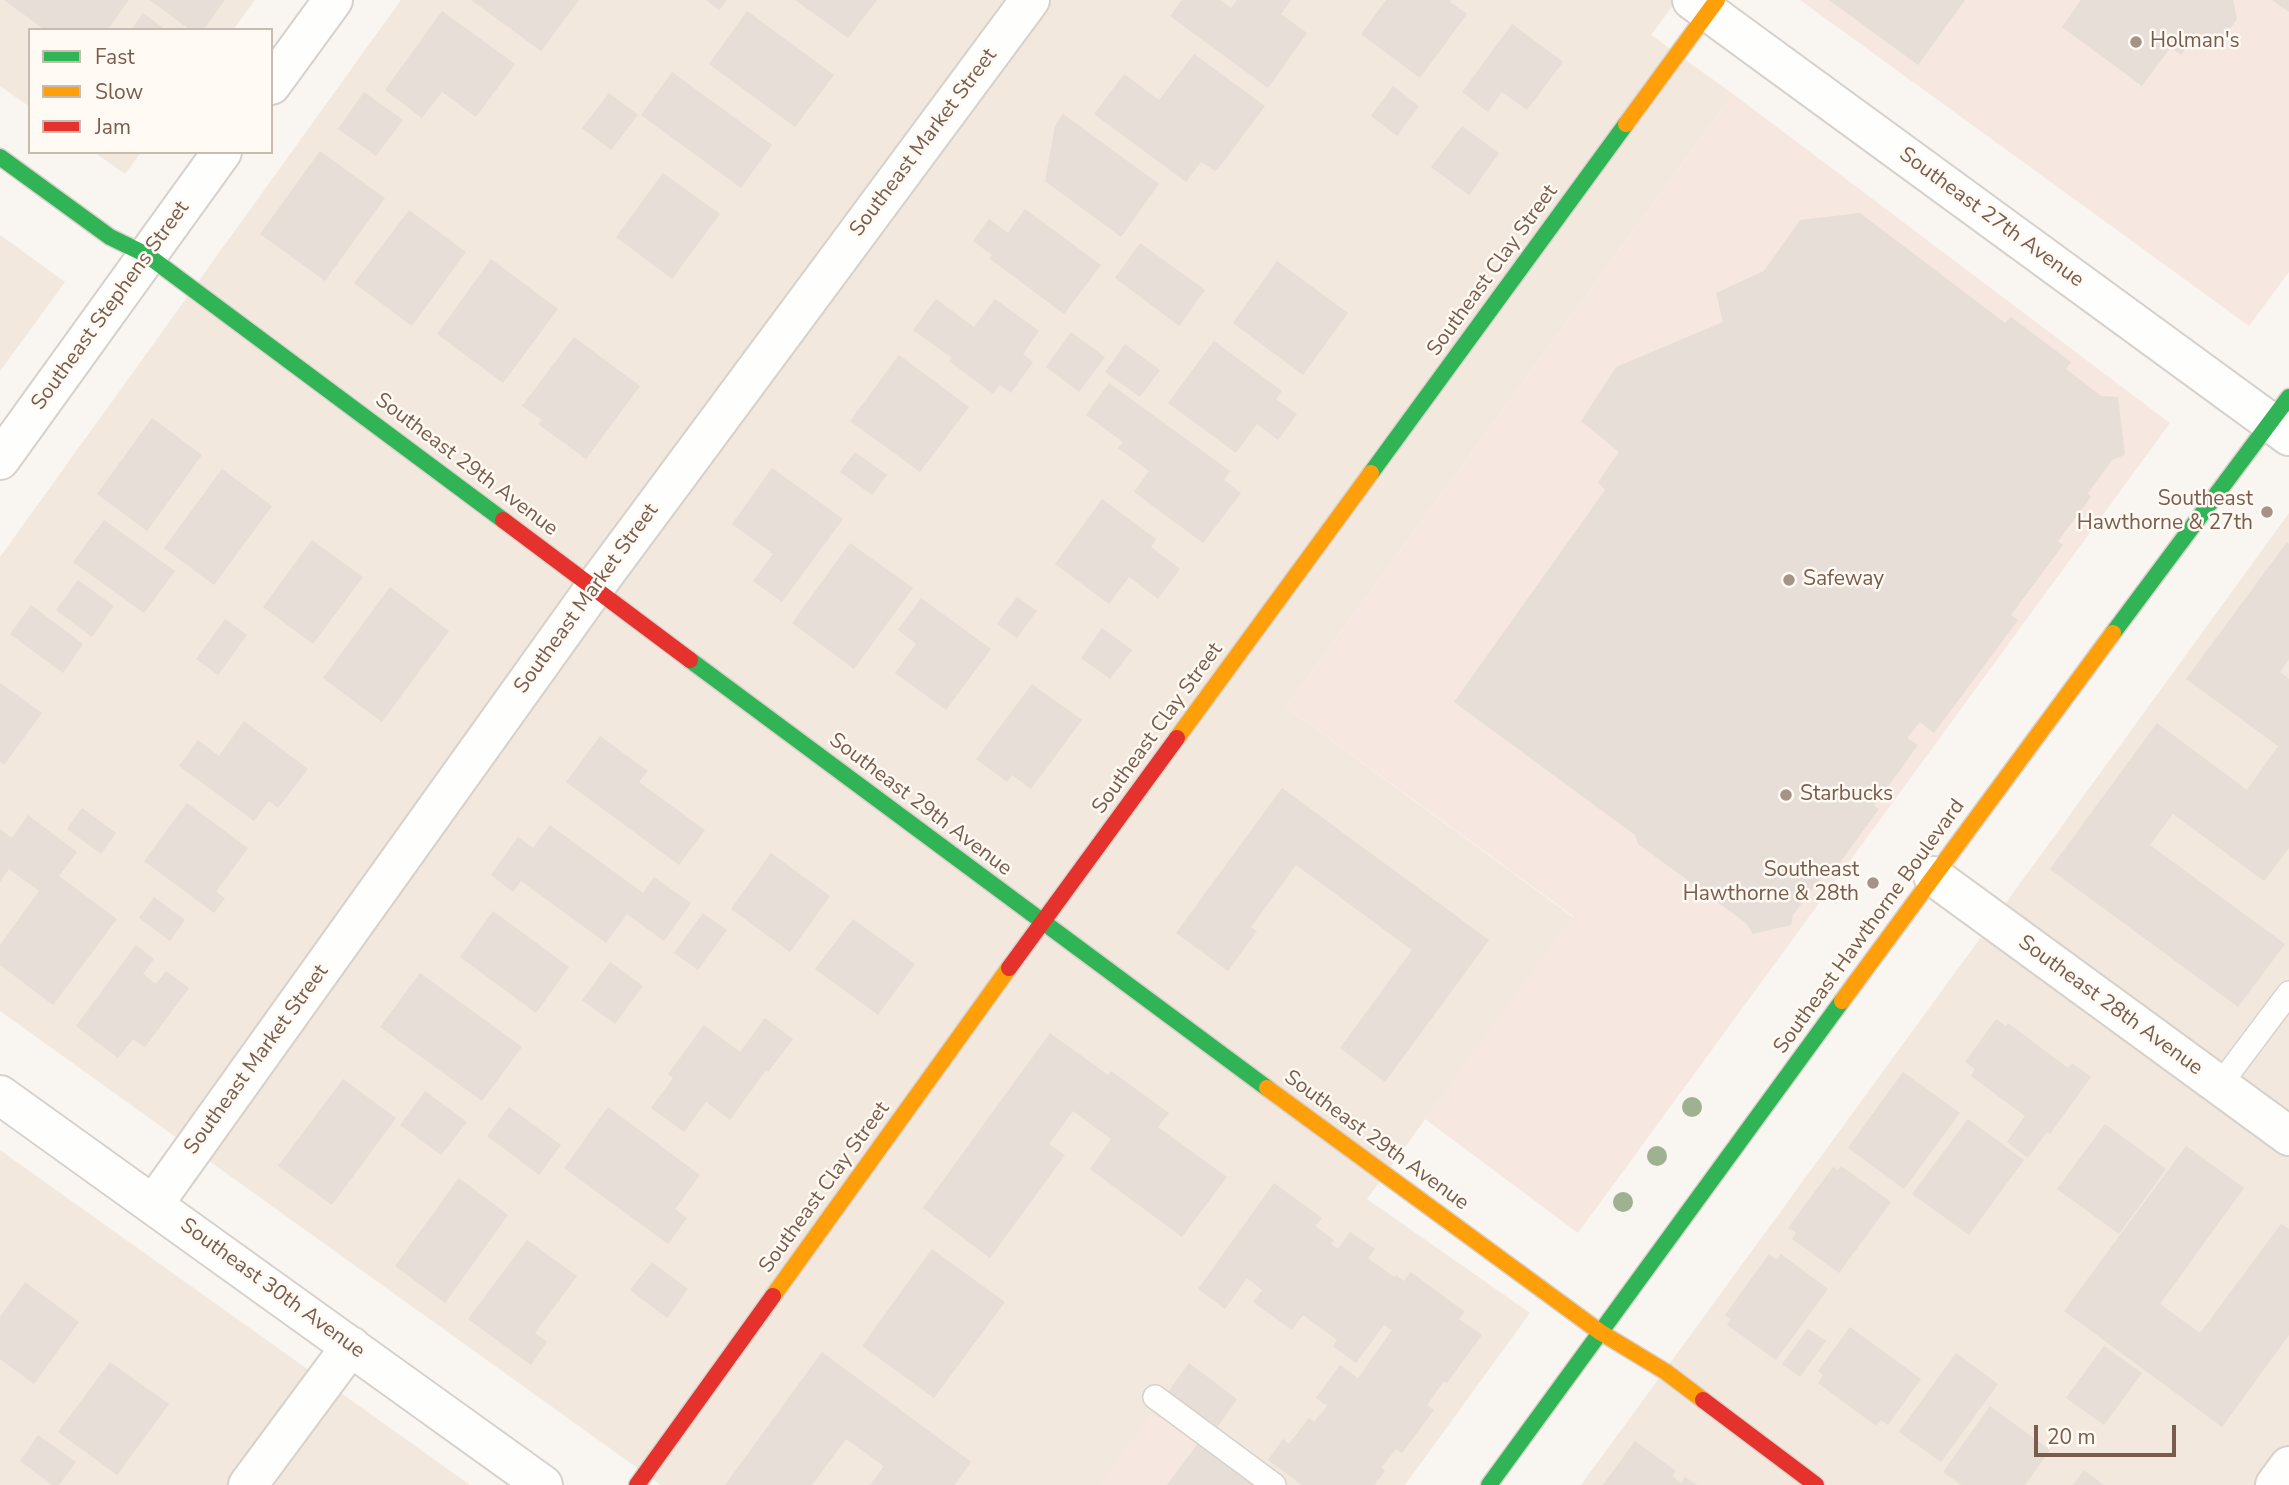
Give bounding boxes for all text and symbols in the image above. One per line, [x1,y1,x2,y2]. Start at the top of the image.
legend [28,28,273,154]
place label: Holman's [2150,29,2240,55]
marker: Holman's [2128,34,2144,50]
text: Fast [95,43,135,71]
street label: Southeast Market Street [845,44,1003,242]
text: Slow [95,78,143,106]
text: Jam [95,113,131,141]
street label: Southeast 27th Avenue [1894,143,2088,293]
street label: Southeast Clay Street [1422,180,1564,362]
street label: Southeast Stephens Street [27,197,195,415]
street label: Southeast 29th Avenue [370,388,562,542]
place label: Southeast Hawthorne & 27th [2077,487,2253,537]
street label: Southeast Market Street [510,499,664,699]
marker: Southeast Hawthorne & 27th [2259,504,2275,520]
place label: Safeway [1803,567,1884,593]
marker: Safeway [1781,572,1797,588]
street label: Southeast Clay Street [1087,638,1229,820]
street label: Southeast 29th Avenue [824,728,1016,882]
place label: Starbucks [1800,782,1893,808]
marker: Starbucks [1778,787,1794,803]
street label: Southeast Hawthorne Boulevard [1769,795,1971,1059]
place label: Southeast Hawthorne & 28th [1683,858,1859,908]
marker: Southeast Hawthorne & 28th [1865,875,1881,891]
street label: Southeast 28th Avenue [2013,931,2207,1081]
street label: Southeast Market Street [180,960,334,1160]
street label: Southeast 29th Avenue [1279,1066,1473,1216]
street label: Southeast Clay Street [754,1097,896,1279]
street label: Southeast 30th Avenue [175,1214,369,1364]
scale bar [2037,1412,2179,1456]
text: 20 m [2047,1423,2096,1451]

